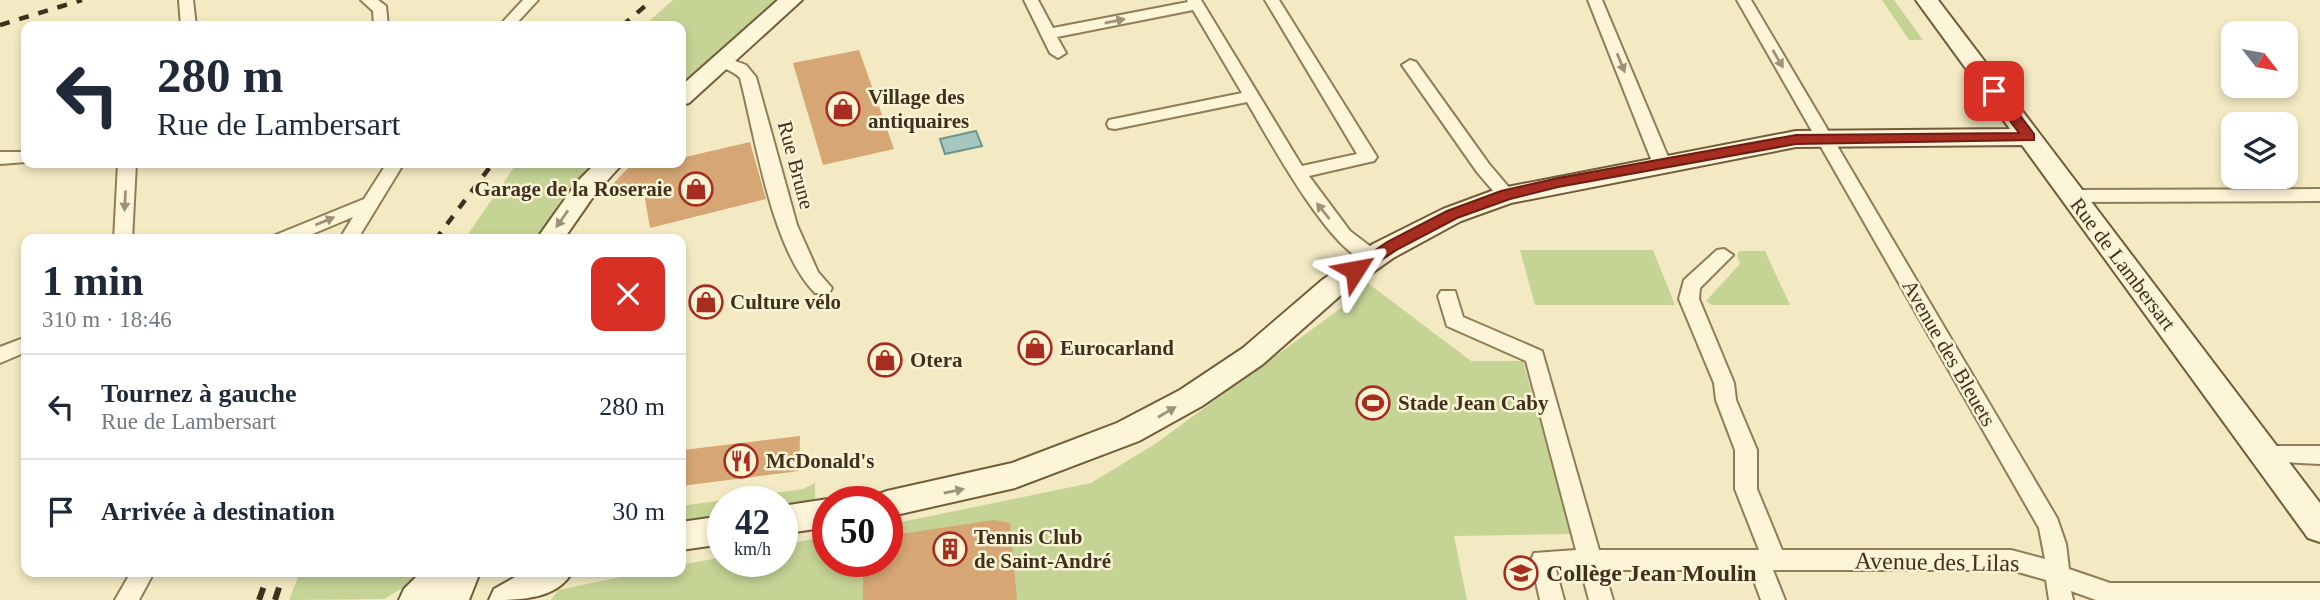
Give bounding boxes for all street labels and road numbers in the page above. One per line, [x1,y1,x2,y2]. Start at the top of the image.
street label: Rue Brune [773,118,819,212]
street label: Rue de Lambersart [2065,193,2181,335]
street label: Avenue des Bleuets [1897,275,2001,431]
street label: Avenue des Lilas [1854,548,2020,576]

